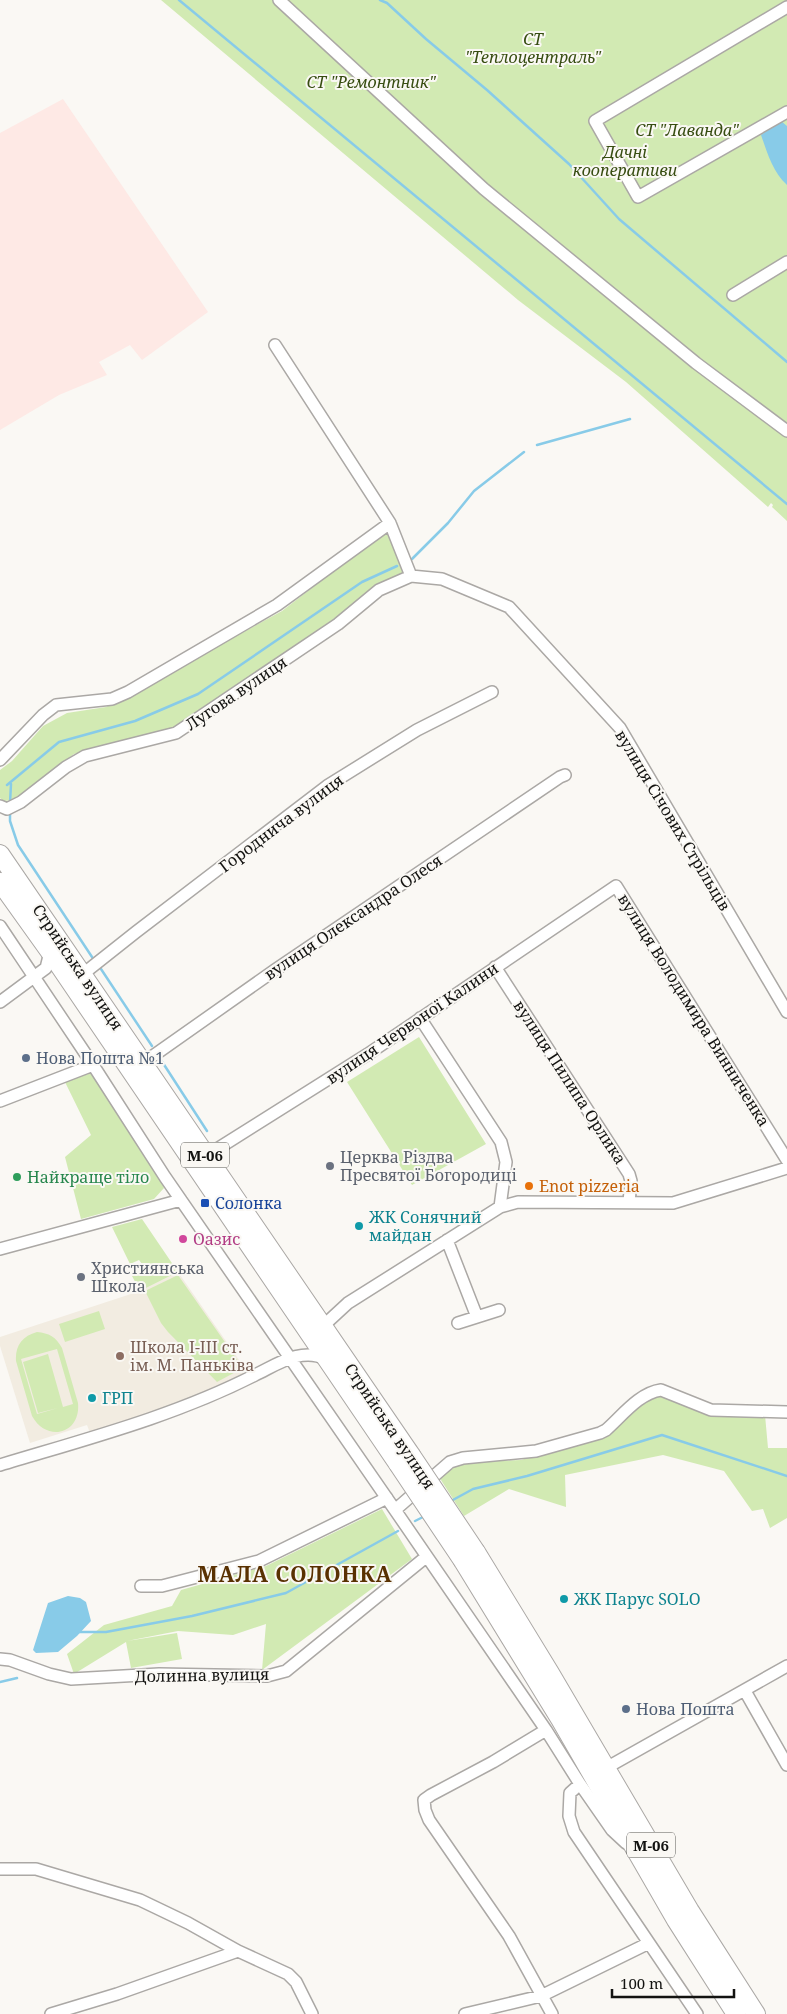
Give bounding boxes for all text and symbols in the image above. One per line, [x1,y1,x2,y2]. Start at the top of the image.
park label: СТ "Теплоцентраль" [465,28,602,68]
park label: СТ "Ремонтник" [307,71,437,93]
park label: СТ "Лаванда" [635,119,740,141]
park label: Дачні кооперативи [573,141,678,181]
street label: Лугова вулиця [181,651,291,735]
street label: вулиця Січових Стрільців [610,725,736,915]
street label: Городнича вулиця [214,769,348,877]
street label: вулиця Олександра Олеся [260,849,446,985]
street label: вулиця Володимира Винниченка [613,889,775,1131]
street label: Стрийська вулиця [28,900,128,1034]
street label: вулиця Червоної Калини [321,957,503,1089]
street label: вулиця Пилипа Орлика [509,996,631,1168]
place label: Нова Пошта №1 [36,1047,164,1069]
marker: Нова Пошта №1 [20,1052,32,1064]
road number: М-06 [181,1142,229,1168]
place label: Церква Різдва Пресвятої Богородиці [340,1146,517,1186]
marker: Церква Різдва Пресвятої Богородиці [324,1160,336,1172]
place label: Найкраще тіло [27,1166,149,1188]
marker: Найкраще тіло [11,1171,23,1183]
place label: Enot pizzeria [539,1175,640,1197]
marker: Enot pizzeria [523,1180,535,1192]
place label: Солонка [215,1192,282,1214]
marker: Солонка [199,1197,211,1209]
place label: ЖК Сонячний майдан [368,1206,482,1246]
marker: ЖК Сонячний майдан [353,1220,365,1232]
place label: Оазис [193,1228,240,1250]
marker: Оазис [177,1233,189,1245]
place label: Християнська Школа [91,1257,205,1297]
marker: Християнська Школа [75,1271,87,1283]
place label: Школа І-ІІІ ст. ім. М. Паньківа [130,1336,254,1376]
marker: Школа І-ІІІ ст. ім. М. Паньківа [114,1350,126,1362]
street label: Стрийська вулиця [340,1359,440,1493]
place label: ГРП [102,1387,133,1409]
marker: ГРП [86,1392,98,1404]
district label: МАЛА СОЛОНКА [197,1560,393,1588]
place label: ЖК Парус SOLO [573,1588,701,1610]
marker: ЖК Парус SOLO [558,1593,570,1605]
street label: Долинна вулиця [134,1663,270,1687]
place label: Нова Пошта [636,1698,735,1720]
marker: Нова Пошта [620,1703,632,1715]
road number: М-06 [627,1832,675,1858]
scale bar [612,1966,734,1998]
text: 100 m [620,1973,663,1993]

